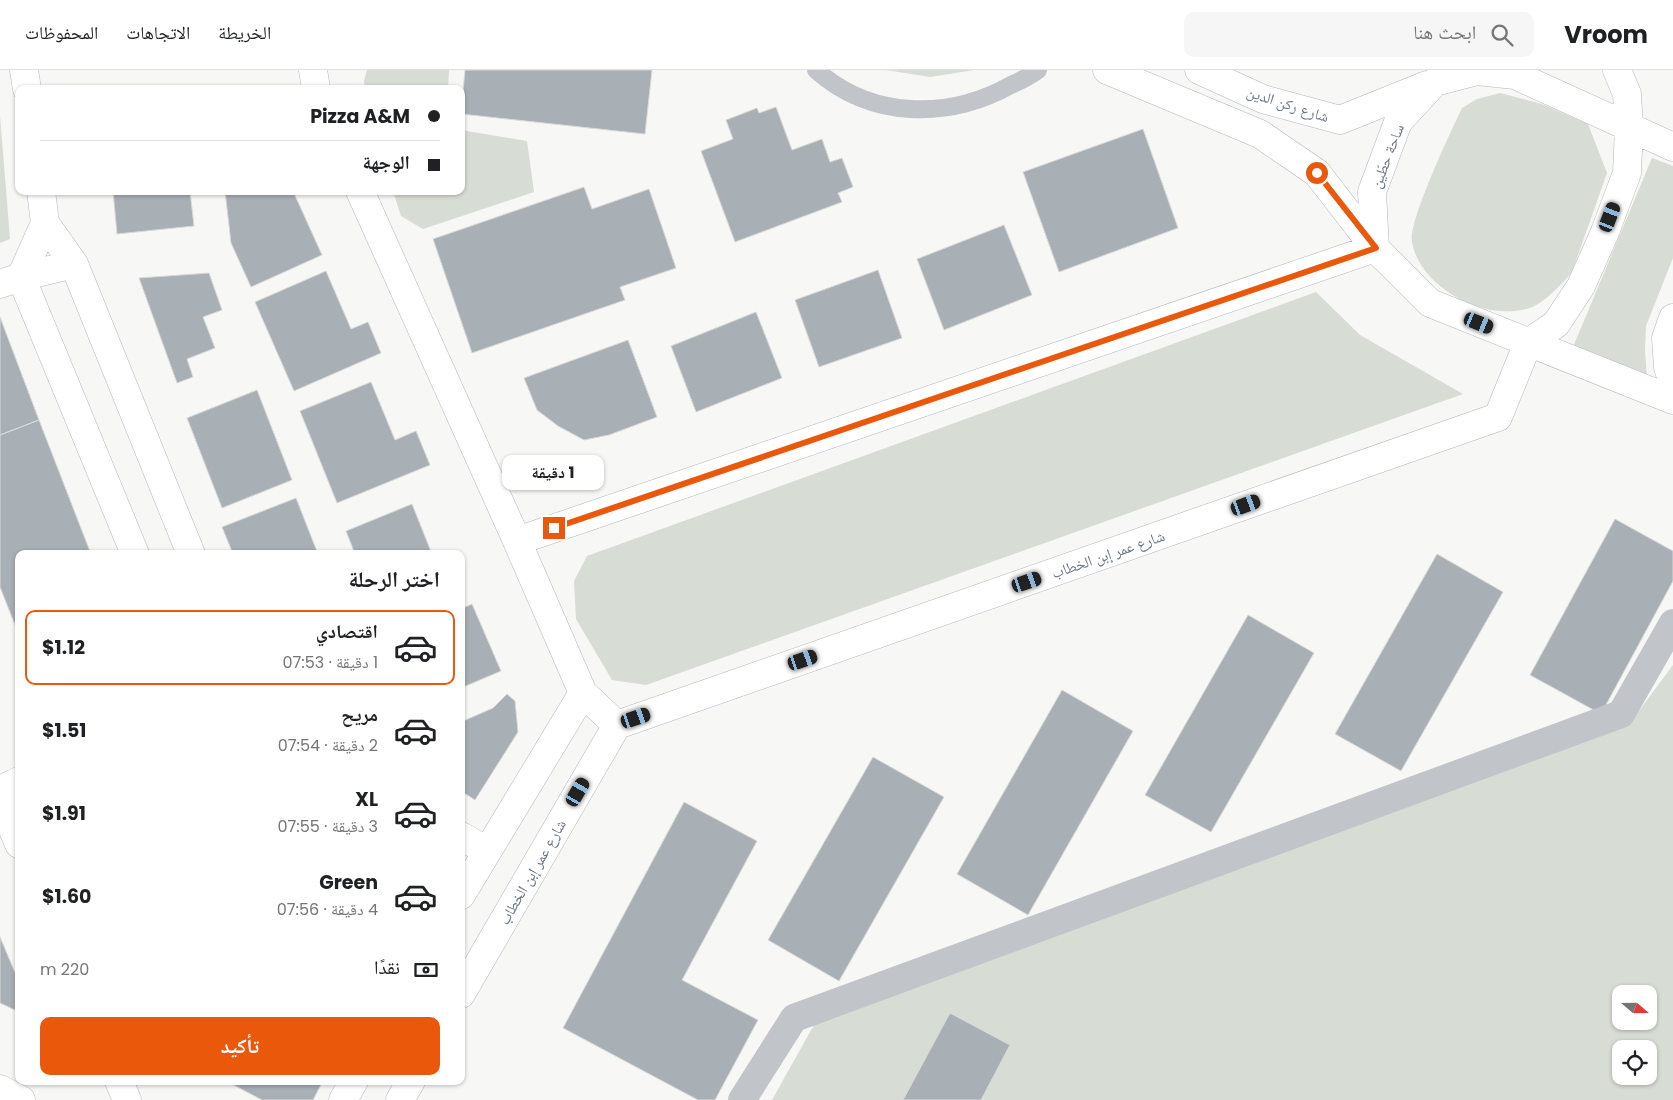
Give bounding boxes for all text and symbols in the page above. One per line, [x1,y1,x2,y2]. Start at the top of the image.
search box [1184,12,1534,57]
text: Vroom [1564,18,1648,51]
text: ابحث هنا [1413,19,1476,46]
text: المحفوظات [25,20,98,45]
text: الاتجاهات [126,20,190,45]
text: الخريطة [218,20,271,45]
icon: search [1488,21,1516,49]
street label: شارع ركن الدين [1244,81,1332,127]
text: Pizza A&M [310,103,410,130]
street label: ساحة حطّين [1365,121,1409,191]
text: الوجهة [362,149,410,176]
route start [1306,162,1328,184]
car [1597,200,1622,234]
car [1462,310,1495,336]
callout: 1 دقيقة [503,456,605,490]
text: 1 دقيقة [531,461,575,484]
car [1229,493,1262,517]
route end [543,517,565,539]
street label: شارع عمر إبن الخطاب [1049,525,1168,583]
text: اختر الرحلة [349,564,440,595]
car [1010,570,1043,594]
text: اقتصادي [316,618,378,645]
icon: car [393,625,438,670]
text: $1.12 [42,634,85,661]
car [786,648,819,672]
text: 1 دقيقة · 07:53 [282,651,378,674]
text: مريح [341,701,378,728]
car [619,706,652,730]
icon: car [393,708,438,753]
text: $1.51 [42,717,87,744]
text: 2 دقيقة · 07:54 [278,734,378,757]
car [564,775,591,809]
text: XL [355,786,378,813]
icon: car [393,791,438,836]
text: $1.91 [42,800,86,827]
text: 3 دقيقة · 07:55 [278,815,378,838]
street label: شارع عمر إبن الخطاب [493,815,571,929]
text: Green [319,869,378,896]
icon: car [393,874,438,919]
text: $1.60 [42,883,92,910]
text: 4 دقيقة · 07:56 [277,898,378,921]
text: نقدًا [374,954,400,981]
icon: cash [412,956,440,984]
text: 220 m [40,958,89,981]
north arrow [1612,985,1658,1030]
map controls [1612,985,1657,1085]
button: تأكيد [40,1017,440,1075]
button: locate [1612,1040,1657,1085]

